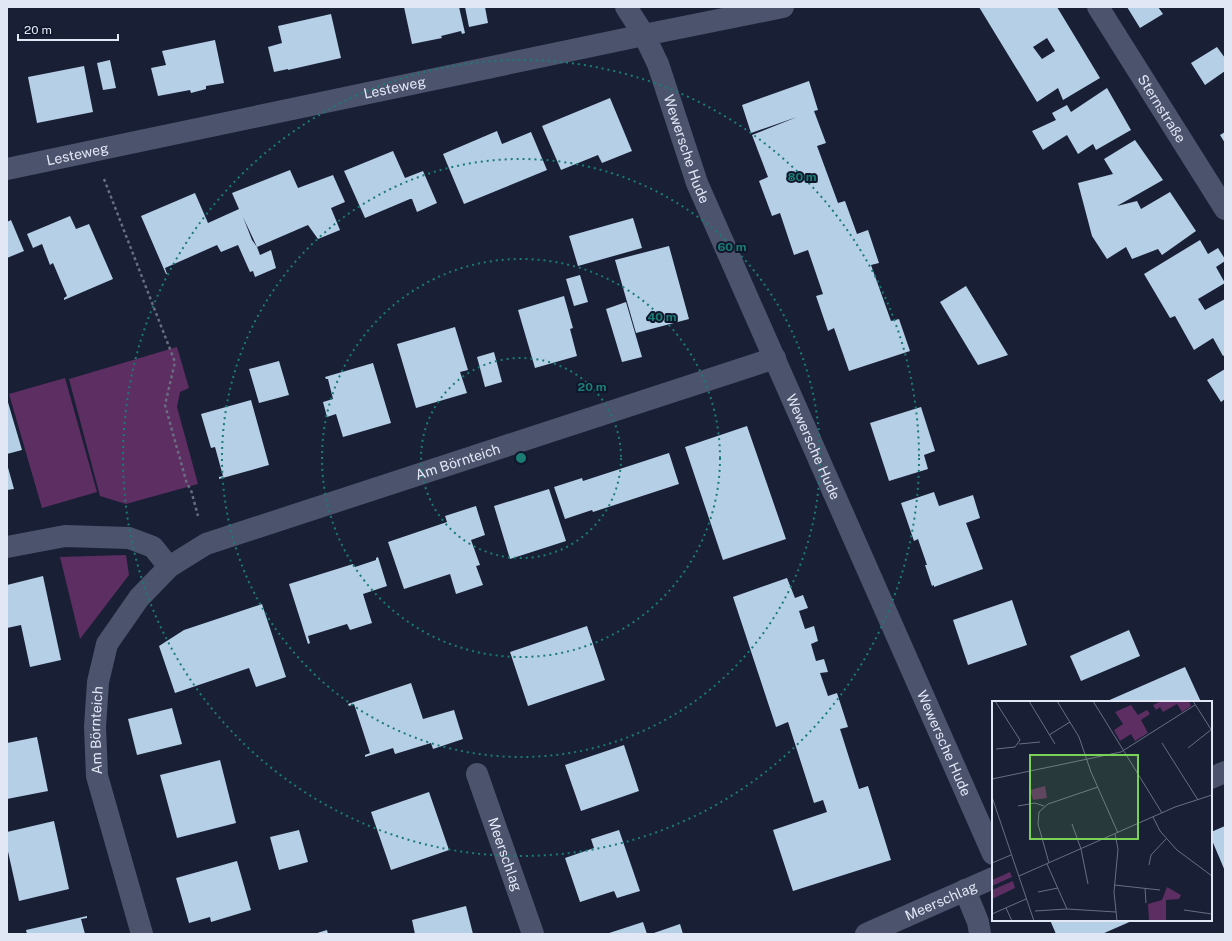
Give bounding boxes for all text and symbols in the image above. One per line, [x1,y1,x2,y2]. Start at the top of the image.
scale bar [18,16,118,42]
text: 20 m [24,23,52,37]
street label: Sternstraße [1135,72,1189,146]
street label: Lesteweg [362,73,427,102]
street label: Wewersche Hude [661,92,713,206]
street label: Lesteweg [45,140,110,169]
text: 80 m [787,170,817,184]
text: 60 m [717,240,747,254]
text: 40 m [647,310,677,324]
text: 20 m [578,380,607,394]
street label: Wewersche Hude [783,391,844,502]
street label: Am Börnteich [413,440,502,483]
centre of rings [514,451,528,465]
street label: Am Börnteich [87,686,106,775]
street label: Wewersche Hude [914,688,974,799]
inset map [992,701,1212,921]
street label: Meerschlag [485,815,525,893]
street label: Meerschlag [903,878,980,924]

